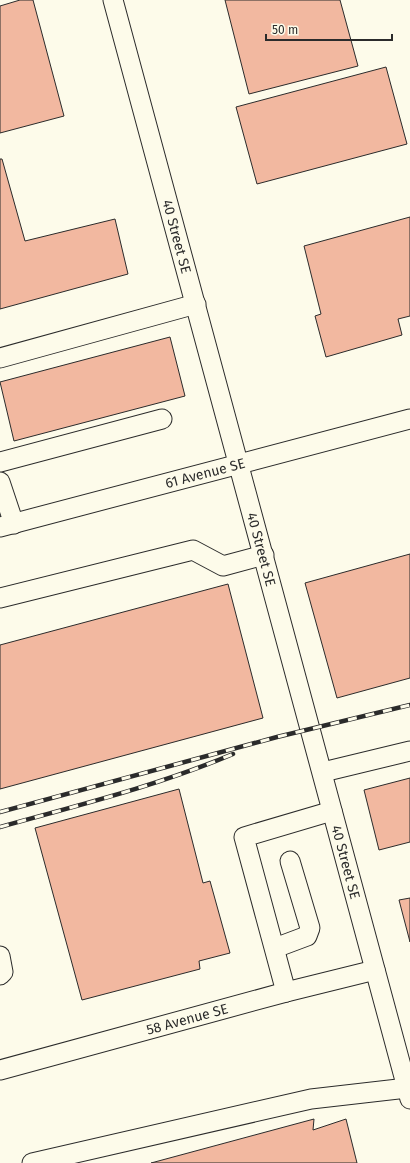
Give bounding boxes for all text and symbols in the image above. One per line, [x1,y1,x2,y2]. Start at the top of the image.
scale bar [266,16,392,42]
text: 50 m [272,23,298,37]
street label: 40 Street SE [158,198,195,275]
street label: 61 Avenue SE [163,455,247,492]
street label: 40 Street SE [243,511,279,588]
street label: 40 Street SE [327,823,364,901]
street label: 58 Avenue SE [145,1000,230,1039]

